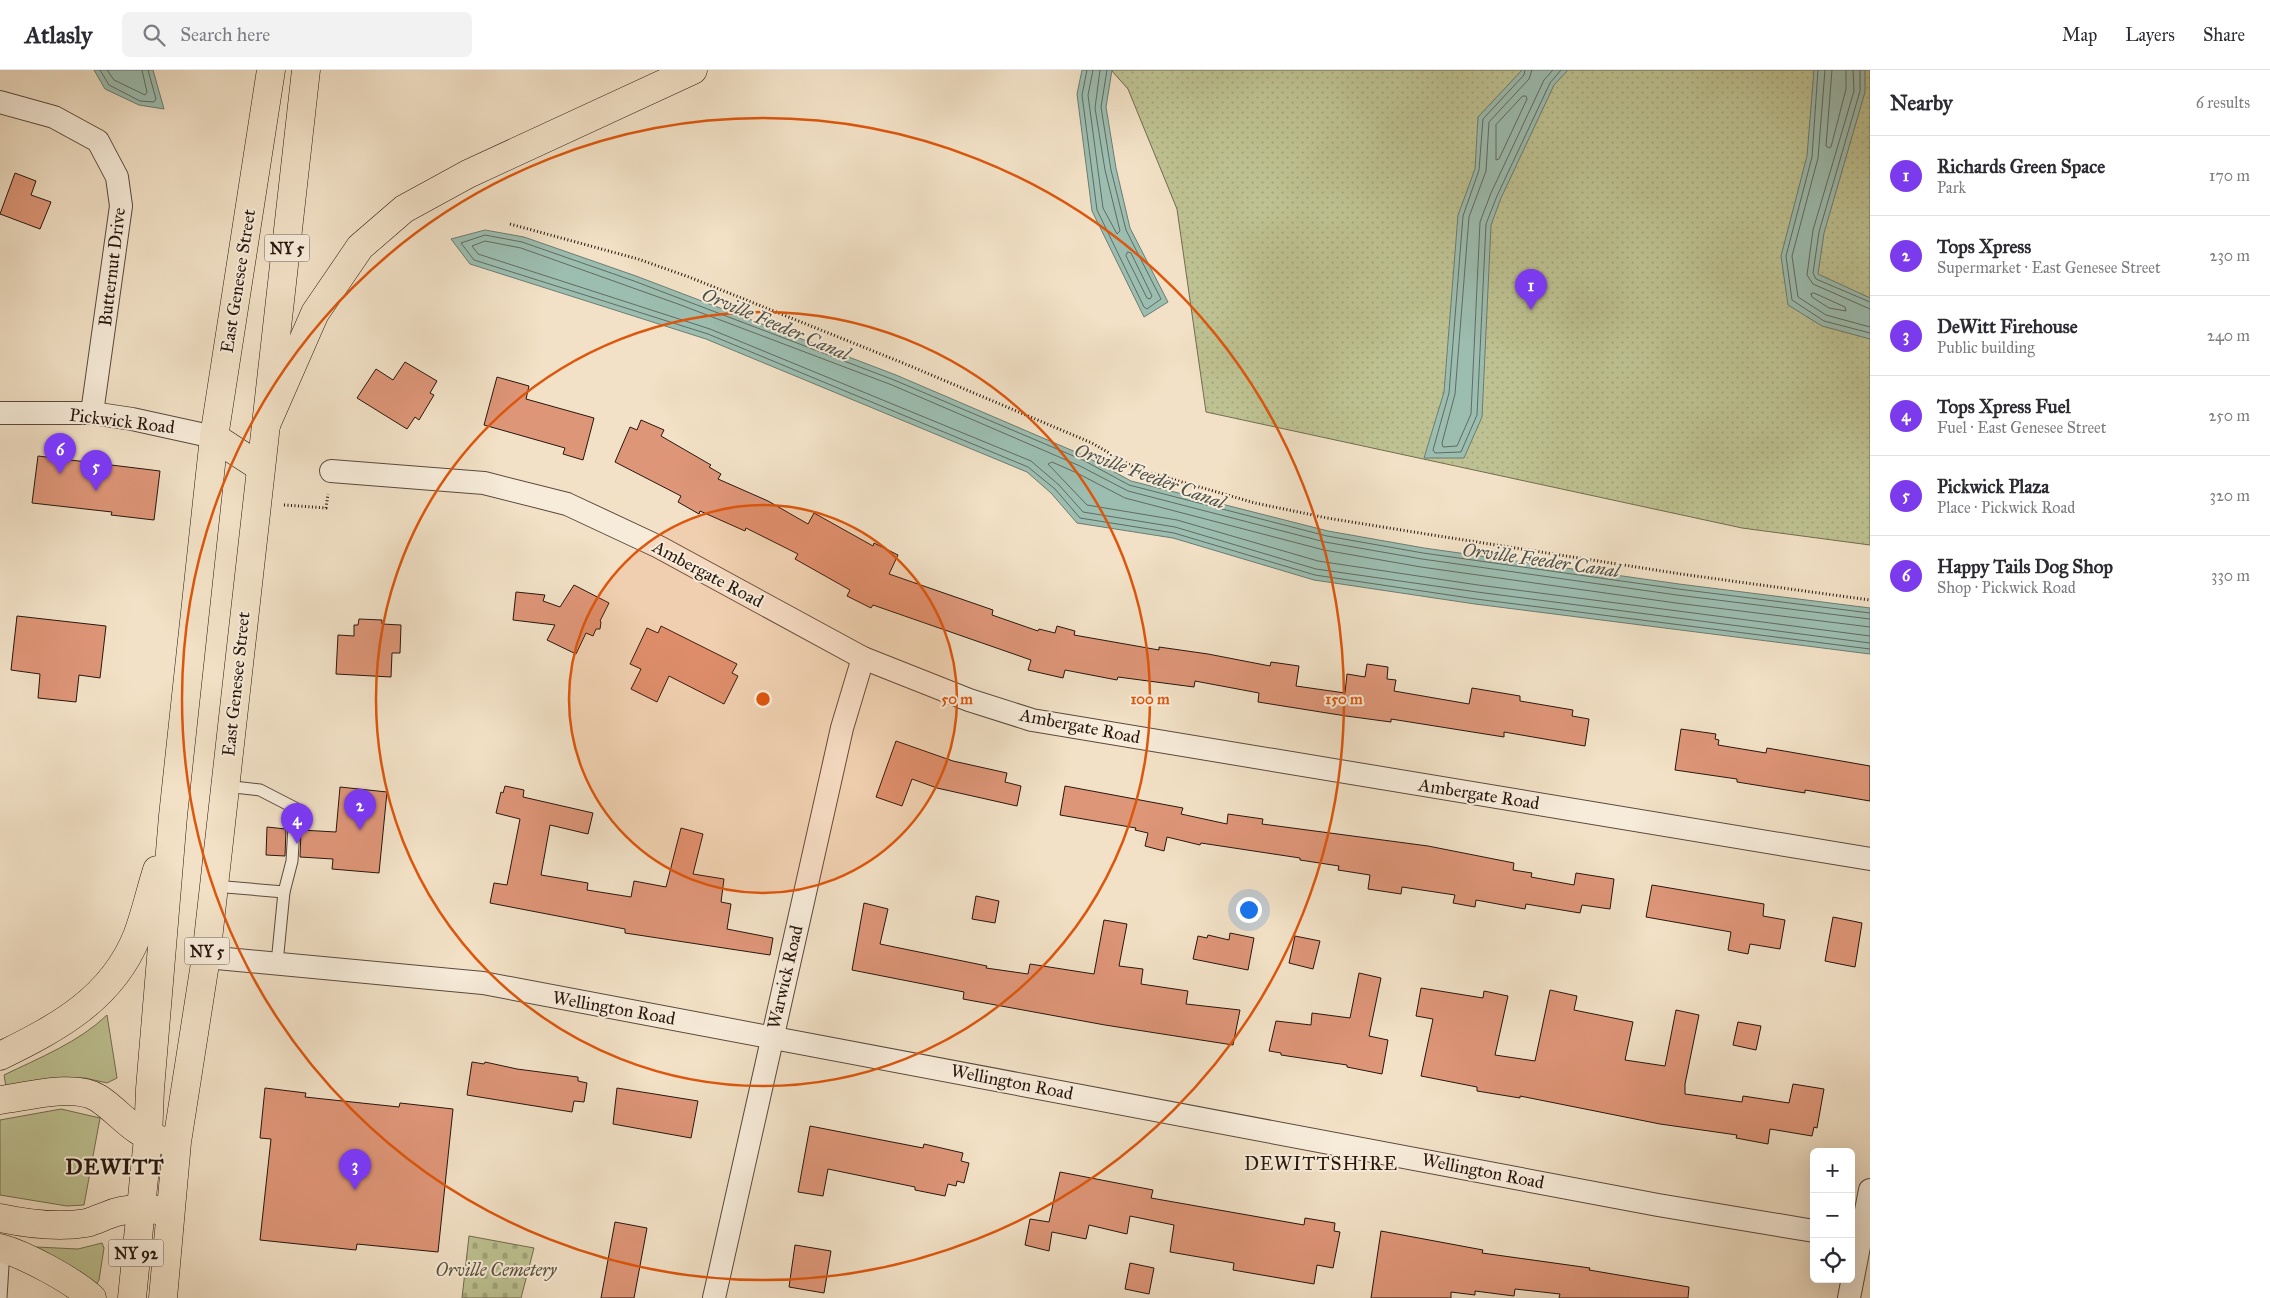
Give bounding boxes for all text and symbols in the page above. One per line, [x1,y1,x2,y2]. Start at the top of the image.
search box [122,12,472,57]
text: Atlasly [25,20,92,50]
icon: search [140,21,168,49]
text: Search here [180,23,270,46]
text: Map [2062,24,2097,46]
text: Layers [2125,24,2175,46]
text: Share [2203,24,2245,46]
text: Nearby [1890,90,1953,116]
text: 6 results [2196,93,2250,112]
text: Richards Green Space [1937,155,2105,178]
text: 1 [1903,166,1909,185]
text: 170 m [2209,166,2250,185]
text: Park [1937,178,1966,197]
street label: Butternut Drive [94,206,130,328]
street label: East Genesee Street [216,207,260,355]
road number: NY 5 [264,234,310,262]
text: Tops Xpress [1937,235,2031,258]
text: 2 [1902,246,1910,265]
text: 230 m [2210,246,2250,265]
text: Supermarket · East Genesee Street [1937,258,2161,277]
pin: 1 [1515,269,1547,310]
water label: Orville Feeder Canal [699,282,855,366]
text: DeWitt Firehouse [1937,315,2078,338]
text: 3 [1903,326,1909,345]
text: 240 m [2207,326,2250,345]
text: Public building [1937,338,2035,357]
text: Tops Xpress Fuel [1937,395,2071,418]
street label: Pickwick Road [68,404,176,438]
text: 4 [1902,406,1910,425]
text: 250 m [2209,406,2250,425]
text: Fuel · East Genesee Street [1937,418,2106,437]
pin: 6 [44,433,76,474]
water label: Orville Feeder Canal [1072,438,1230,515]
pin: 5 [80,450,112,491]
text: Pickwick Plaza [1937,475,2049,498]
text: 5 [1902,486,1910,505]
text: 320 m [2210,486,2250,505]
text: Place · Pickwick Road [1937,498,2075,517]
street label: Ambergate Road [648,535,767,613]
water label: Orville Feeder Canal [1461,538,1623,583]
text: Happy Tails Dog Shop [1937,555,2113,578]
text: 6 [1902,566,1910,585]
text: 330 m [2211,566,2250,585]
text: Shop · Pickwick Road [1937,578,2076,597]
street label: East Genesee Street [217,610,255,757]
centre of rings [754,690,772,708]
text: 50 m [941,690,973,708]
text: 100 m [1130,690,1170,708]
text: 150 m [1325,690,1363,708]
street label: Ambergate Road [1017,703,1142,749]
street label: Ambergate Road [1416,773,1541,815]
pin: 2 [344,789,376,830]
pin: 4 [281,803,313,844]
your location [1236,897,1262,923]
street label: Warwick Road [762,923,808,1031]
road number: NY 5 [184,938,230,964]
street label: Wellington Road [551,986,677,1031]
street label: Wellington Road [949,1059,1075,1106]
street label: Wellington Road [1420,1148,1546,1195]
map controls [1810,1148,1855,1283]
button: + [1810,1148,1855,1193]
pin: 3 [339,1149,371,1190]
district label: DEWITTSHIRE [1244,1152,1398,1175]
district label: DEWITT [65,1153,165,1180]
button: − [1810,1193,1855,1238]
button: locate [1810,1238,1855,1283]
road number: NY 92 [108,1240,164,1266]
park label: Orville Cemetery [435,1259,558,1281]

